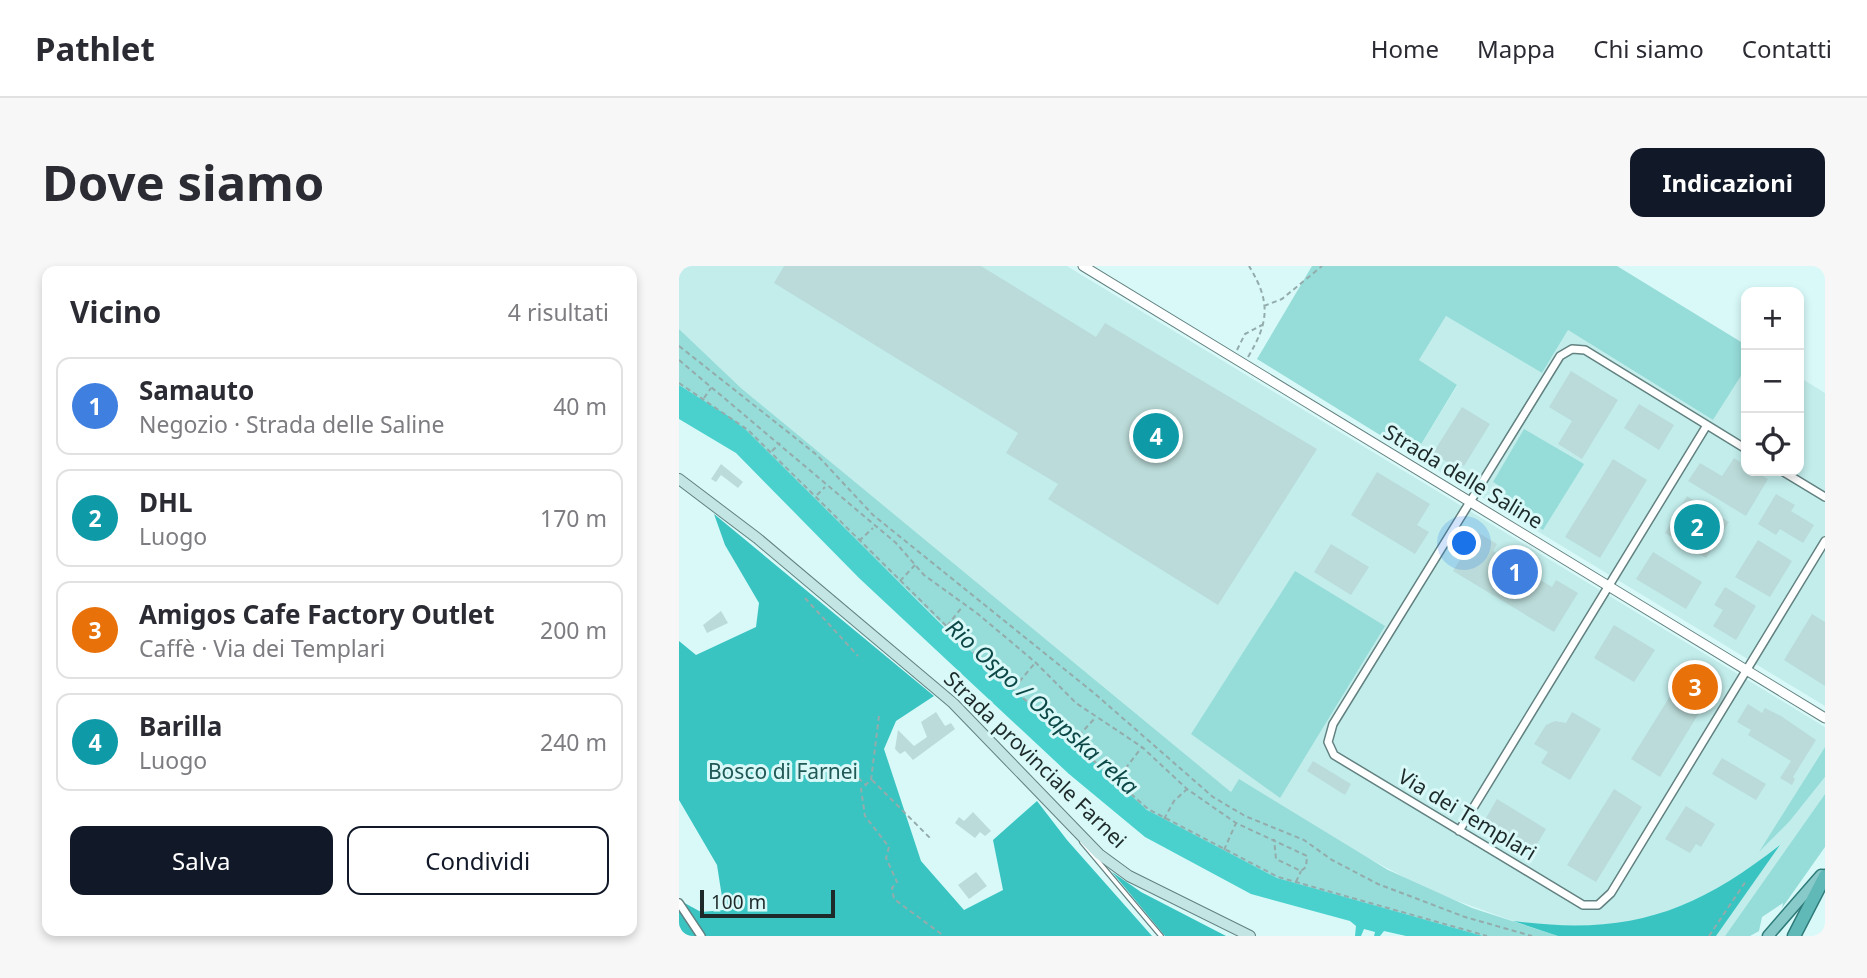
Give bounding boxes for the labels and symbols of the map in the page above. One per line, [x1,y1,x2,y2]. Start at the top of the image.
pin: 4 [1133,410,1179,462]
street label: Strada delle Saline [1379,417,1548,535]
pin: 2 [1674,501,1720,553]
your location [1447,526,1481,560]
pin: 1 [1492,546,1538,598]
water label: Rio Ospo / Osapska reka [939,611,1146,801]
pin: 3 [1672,661,1718,713]
street label: Strada provinciale Farnei [938,665,1133,854]
park label: Bosco di Farnei [708,757,858,785]
street label: Via dei Templari [1393,762,1542,867]
scale bar [700,887,835,919]

